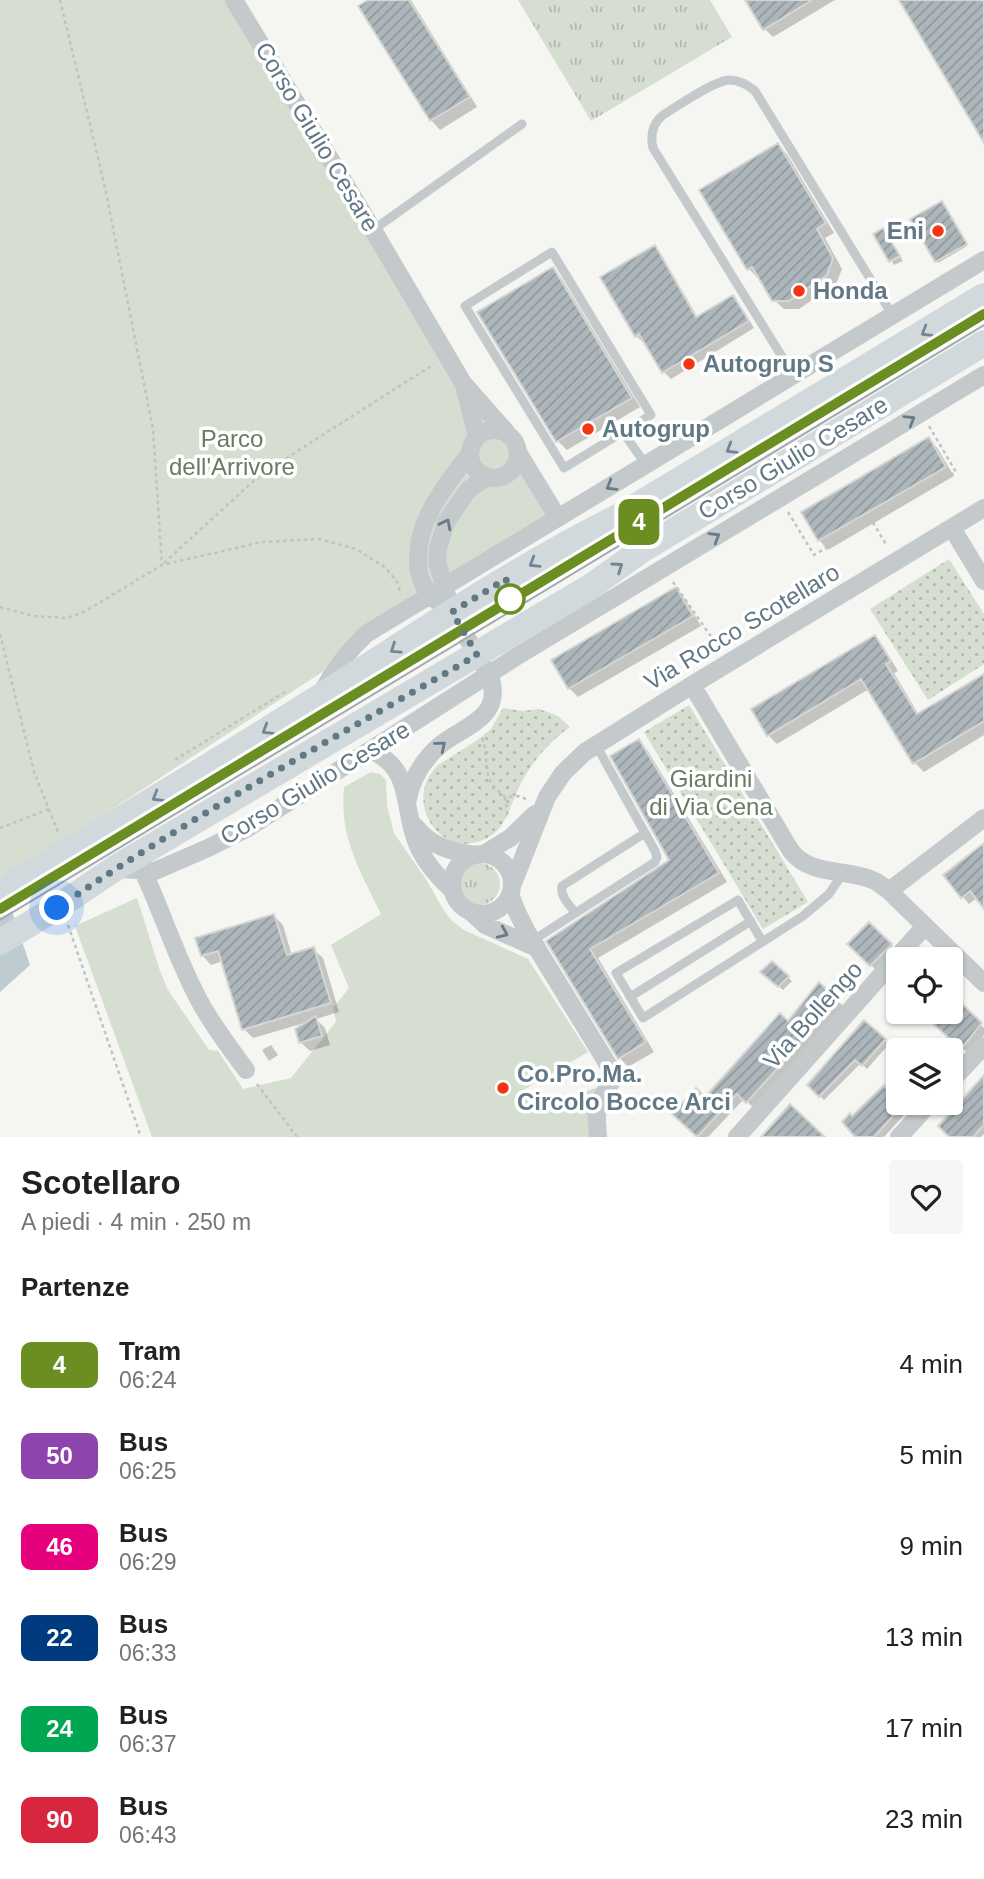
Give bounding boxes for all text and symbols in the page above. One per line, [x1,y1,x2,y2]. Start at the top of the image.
street label: Corso Giulio Cesare [250,37,385,236]
place label: Eni [887,217,924,244]
marker: Eni [930,223,946,239]
place label: Honda [813,277,888,304]
marker: Honda [791,283,807,299]
one-way arrow [920,323,933,336]
place label: Autogrup S [703,350,834,377]
marker: Autogrup S [681,356,697,372]
street label: Corso Giulio Cesare [693,390,892,525]
place label: Autogrup [602,415,710,442]
one-way arrow [902,416,915,429]
marker: Autogrup [580,421,596,437]
park label: Parco dell'Arrivore [169,425,295,480]
one-way arrow [725,441,738,454]
one-way arrow [605,477,618,490]
line badge: 4 [616,499,662,545]
text: 4 [632,508,646,535]
one-way arrow [438,519,452,531]
one-way arrow [707,532,720,545]
one-way arrow [528,554,541,567]
street label: Via Rocco Scotellaro [639,558,844,695]
one-way arrow [610,563,623,575]
unlabelled marker [495,584,525,614]
one-way arrow [389,640,402,653]
street label: Corso Giulio Cesare [215,715,414,850]
one-way arrow [262,721,275,734]
one-way arrow [432,742,445,754]
park label: Giardini di Via Cena [649,765,773,820]
one-way arrow [152,788,165,801]
your location [39,890,74,925]
one-way arrow [496,924,508,938]
map controls [886,947,963,1115]
button: locate [886,947,963,1024]
street label: Via Bollengo [758,956,868,1074]
button: layers [886,1038,963,1115]
place label: Co.Pro.Ma. Circolo Bocce Arci [517,1060,731,1115]
marker: Co.Pro.Ma. Circolo Bocce Arci [495,1080,511,1096]
button: heart [889,1160,963,1234]
text: Scotellaro [21,1164,181,1201]
text: A piedi · 4 min · 250 m [21,1209,251,1235]
text: Partenze [21,1272,129,1302]
text: Tram [119,1336,181,1366]
text: 4 min [899,1349,963,1379]
text: 4 [53,1351,66,1378]
text: 06:24 [119,1367,177,1393]
text: Bus [119,1427,168,1457]
text: 5 min [899,1440,963,1470]
text: 50 [46,1442,73,1469]
text: 06:25 [119,1458,177,1484]
text: Bus [119,1518,168,1548]
text: 9 min [899,1531,963,1561]
text: 46 [46,1533,73,1560]
text: 06:29 [119,1549,177,1575]
text: Bus [119,1609,168,1639]
text: 13 min [885,1622,963,1652]
text: 22 [46,1624,73,1651]
text: 06:33 [119,1640,177,1666]
text: Bus [119,1700,168,1730]
text: 17 min [885,1713,963,1743]
text: 24 [46,1715,73,1742]
text: 06:37 [119,1731,177,1757]
text: Bus [119,1791,168,1821]
text: 23 min [885,1804,963,1834]
text: 90 [46,1806,73,1833]
text: 06:43 [119,1822,177,1848]

